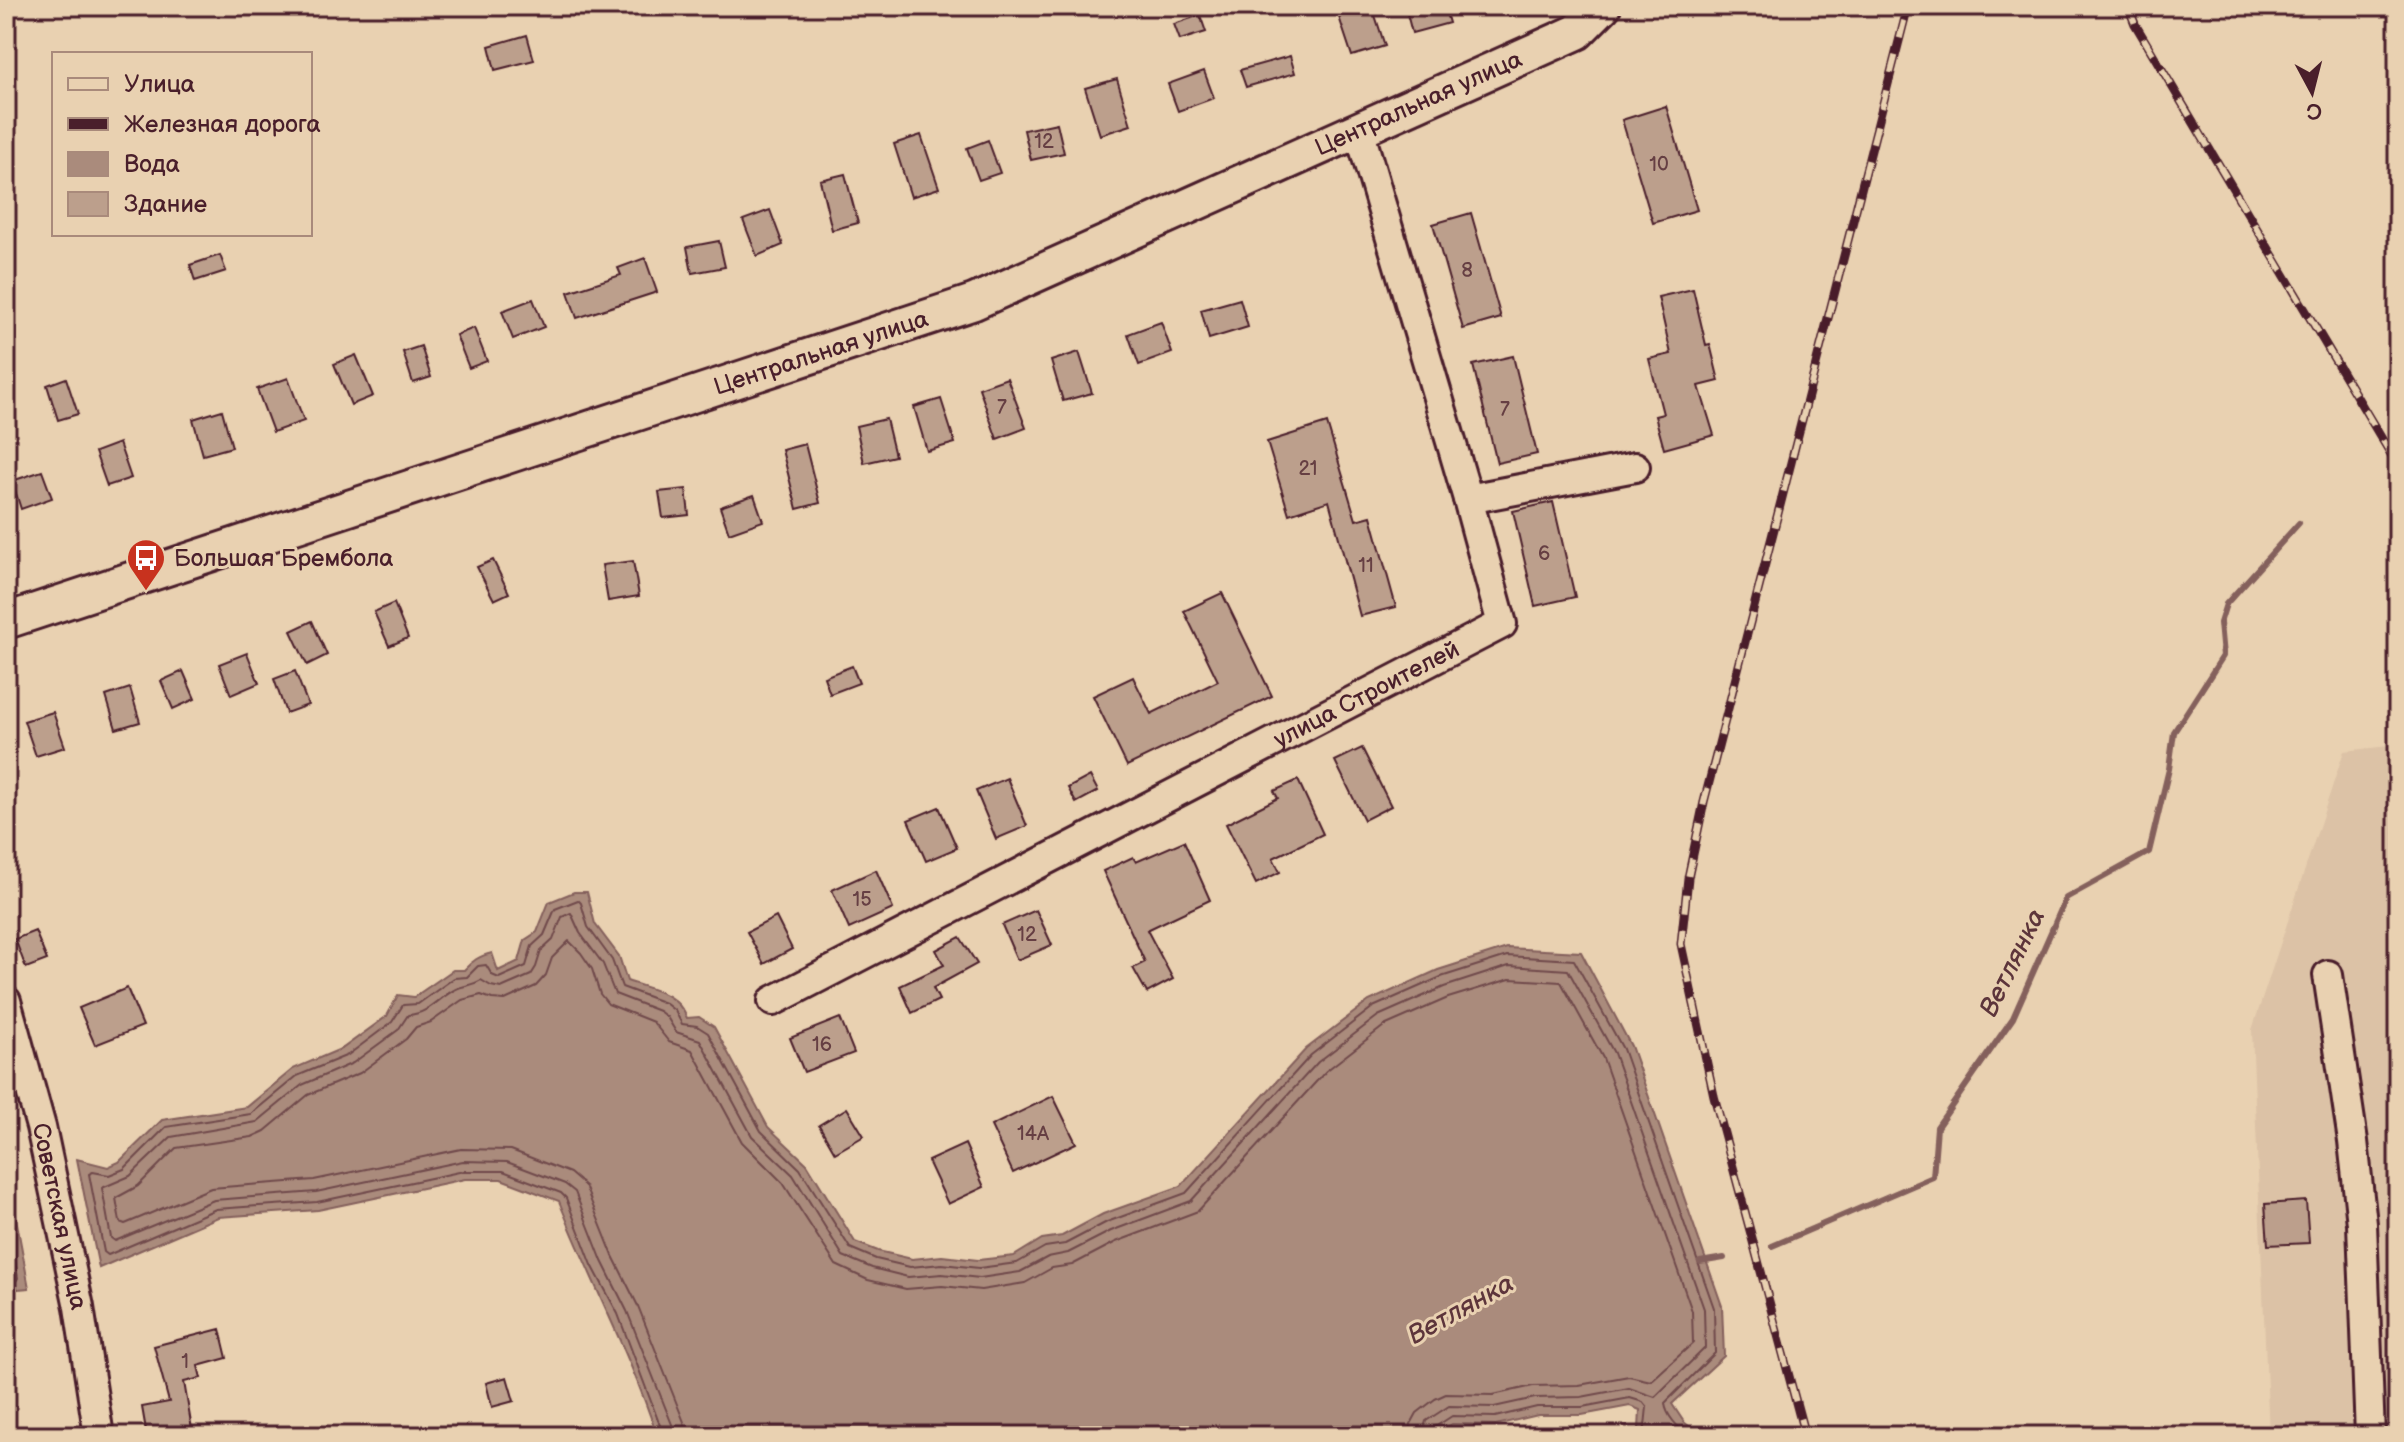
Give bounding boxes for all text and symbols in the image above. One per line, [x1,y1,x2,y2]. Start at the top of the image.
street label: Центральная улица [1310,44,1526,162]
legend [52,52,312,236]
north arrow [2272,52,2352,132]
text: Улица [124,70,195,99]
text: С [2305,96,2323,125]
text: Железная дорога [124,110,321,139]
house number: 12 [1034,130,1054,154]
text: Вода [124,150,180,179]
house number: 10 [1649,153,1669,177]
text: Здание [124,190,207,219]
house number: 8 [1461,259,1473,283]
street label: Центральная улица [710,304,932,401]
house number: 7 [997,396,1007,420]
house number: 7 [1500,398,1510,422]
house number: 21 [1298,457,1318,481]
bus stop icon: Большая Брембола [125,537,167,592]
house number: 6 [1538,542,1550,566]
place label: Большая Брембола [174,544,394,573]
house number: 11 [1358,554,1374,578]
street label: улица Строителей [1269,634,1464,754]
house number: 15 [852,888,872,912]
water label: Ветлянка [1974,904,2052,1022]
house number: 12 [1017,923,1037,947]
house number: 16 [812,1033,832,1057]
street label: Советская улица [26,1120,94,1312]
house number: 14А [1017,1122,1050,1146]
water label: Ветлянка [1403,1268,1519,1352]
house number: 1 [181,1350,189,1374]

